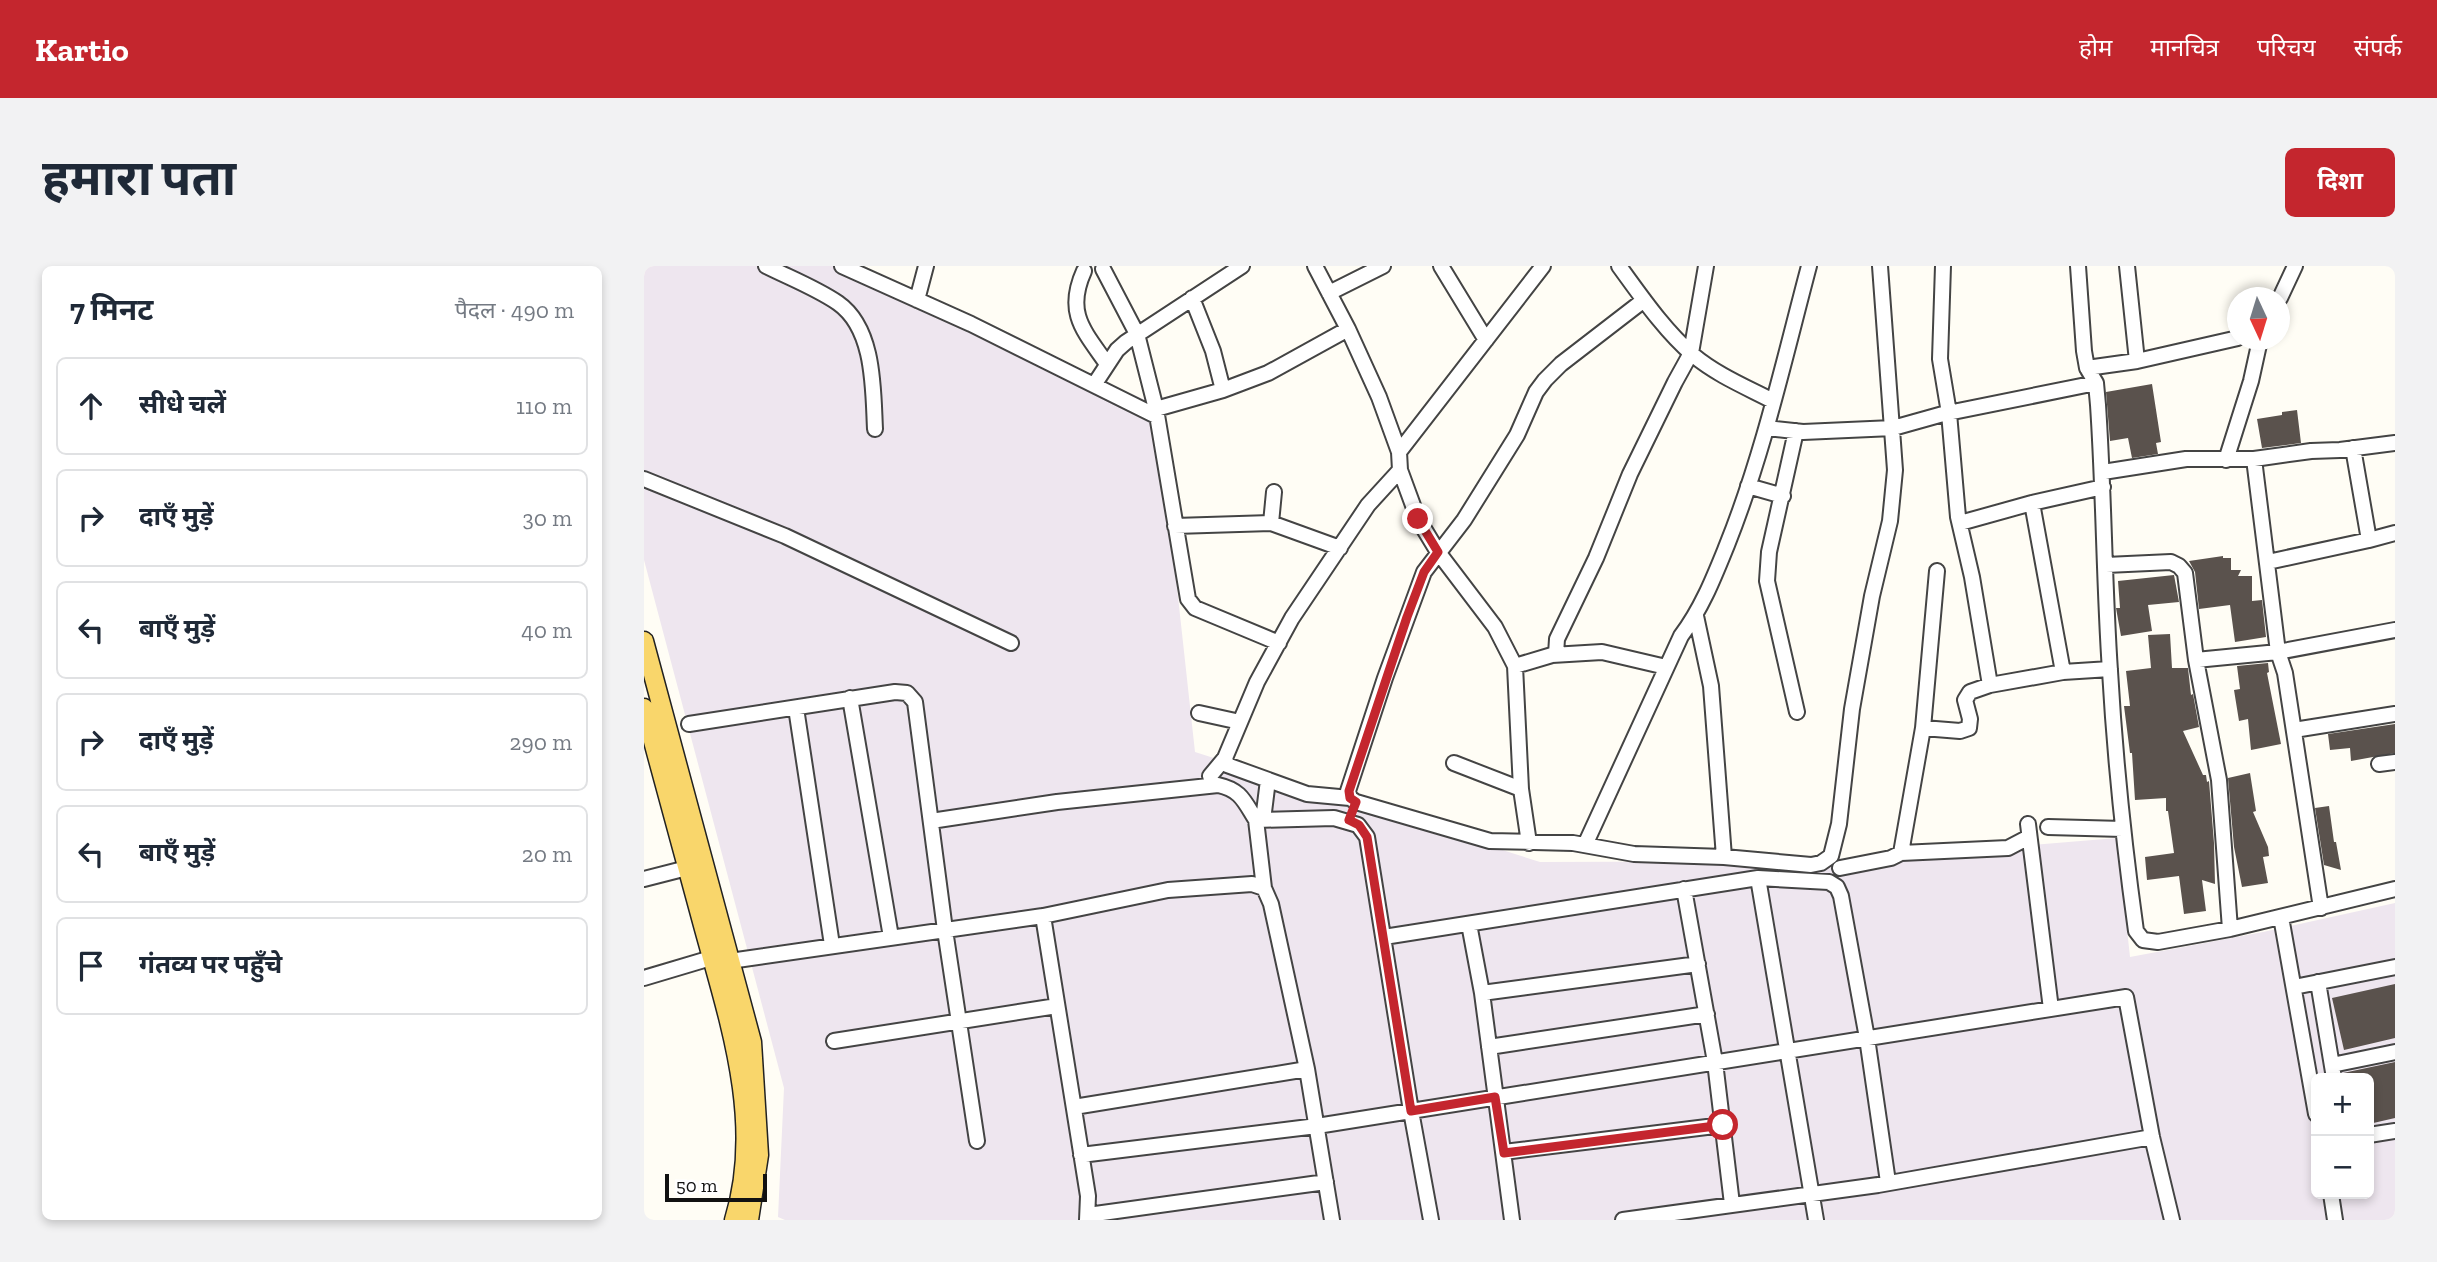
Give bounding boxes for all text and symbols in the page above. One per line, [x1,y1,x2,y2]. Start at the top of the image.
text: Kartio [35,30,129,69]
text: होम [2079,33,2112,62]
text: मानचित्र [2150,33,2219,62]
text: परिचय [2257,33,2316,62]
text: संपर्क [2354,33,2402,62]
button: दिशा [2285,148,2395,217]
text: हमारा पता [42,149,236,208]
north arrow [2227,287,2290,350]
text: 7 मिनट [70,292,153,328]
text: पैदल · 490 m [455,296,574,324]
icon: ahead [72,387,110,425]
text: सीधे चलें [139,388,226,420]
text: 110 m [516,392,572,420]
icon: right [72,499,110,537]
text: दाएँ मुड़ें [139,500,214,532]
route end [1402,503,1433,534]
text: 30 m [522,504,572,532]
icon: left [72,611,110,649]
text: बाएँ मुड़ें [139,612,215,644]
text: 40 m [521,616,572,644]
icon: right [72,723,110,761]
text: दाएँ मुड़ें [139,724,214,756]
text: 290 m [510,728,572,756]
icon: left [72,835,110,873]
text: बाएँ मुड़ें [139,836,215,868]
text: 20 m [522,840,572,868]
icon: arrive [72,947,110,985]
text: गंतव्य पर पहुँचे [139,948,282,980]
map controls [2311,1073,2374,1199]
button: + [2311,1073,2374,1136]
route start [1707,1109,1738,1140]
button: − [2311,1136,2374,1199]
scale bar [665,1171,766,1203]
text: 50 m [676,1174,717,1197]

